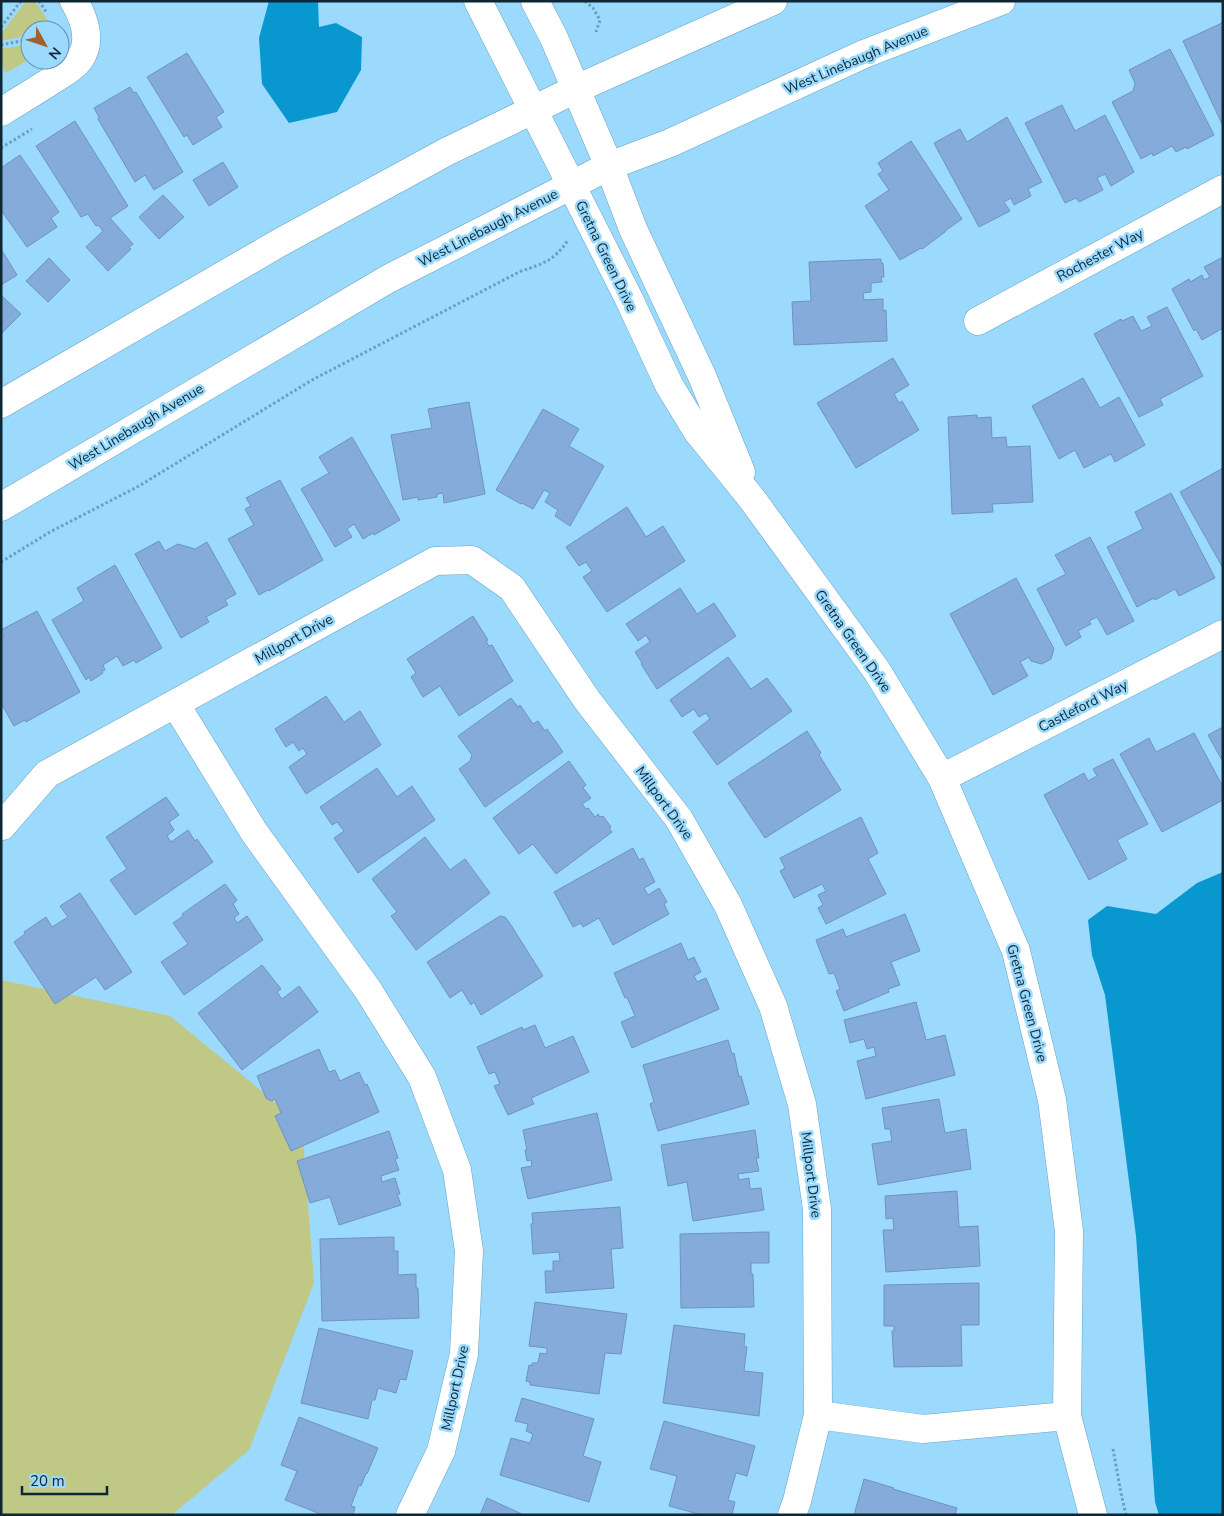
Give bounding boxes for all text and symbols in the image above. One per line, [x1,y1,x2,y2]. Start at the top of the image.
north arrow [20,20,70,70]
street label: West Linebaugh Avenue [781,21,931,99]
text: N [44,43,65,63]
street label: West Linebaugh Avenue [415,185,561,271]
street label: Gretna Green Drive [571,197,641,315]
street label: Rochester Way [1053,224,1147,286]
street label: West Linebaugh Avenue [65,379,207,475]
street label: Gretna Green Drive [810,586,896,696]
street label: Millport Drive [252,610,336,668]
street label: Castleford Way [1035,675,1132,737]
street label: Millport Drive [631,762,697,844]
street label: Gretna Green Drive [1002,942,1052,1064]
street label: Millport Drive [796,1131,826,1219]
street label: Millport Drive [437,1344,473,1432]
scale bar [22,1464,108,1496]
text: 20 m [30,1471,65,1491]

